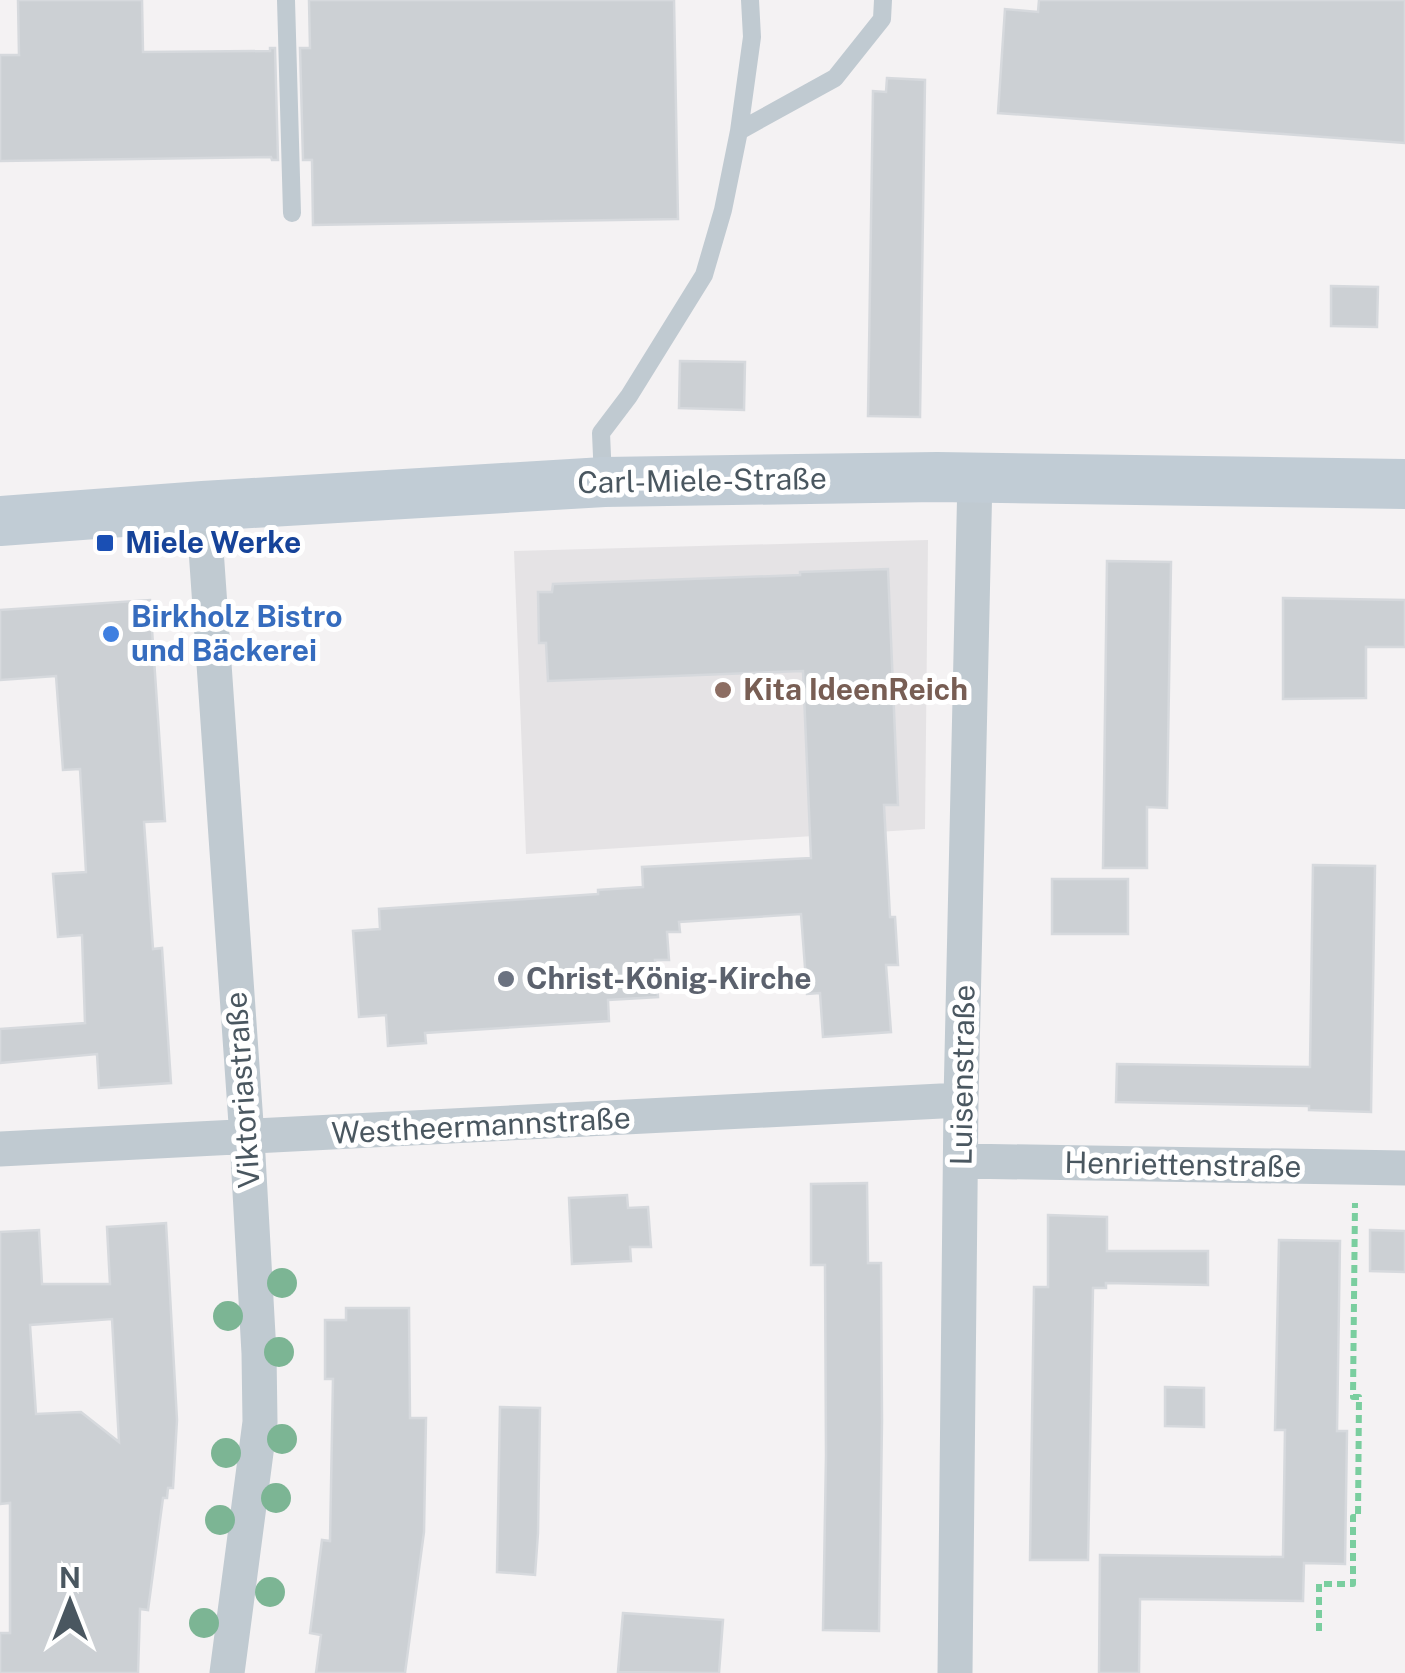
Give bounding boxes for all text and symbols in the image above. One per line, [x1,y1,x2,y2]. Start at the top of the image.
street label: Carl-Miele-Straße [577,460,827,500]
place label: Miele Werke [125,524,301,560]
marker: Miele Werke [94,532,116,554]
place label: Birkholz Bistro und Bäckerei [131,598,343,668]
marker: Birkholz Bistro und Bäckerei [100,623,122,645]
place label: Kita IdeenReich [743,671,968,707]
marker: Kita IdeenReich [712,679,734,701]
place label: Christ-König-Kirche [526,960,812,996]
marker: Christ-König-Kirche [495,968,517,990]
street label: Luisenstraße [942,984,982,1166]
street label: Viktoriastraße [217,991,267,1190]
street label: Westheermannstraße [330,1099,631,1151]
street label: Henriettenstraße [1064,1144,1302,1184]
north arrow [20,1553,120,1653]
text: N [59,1561,81,1594]

